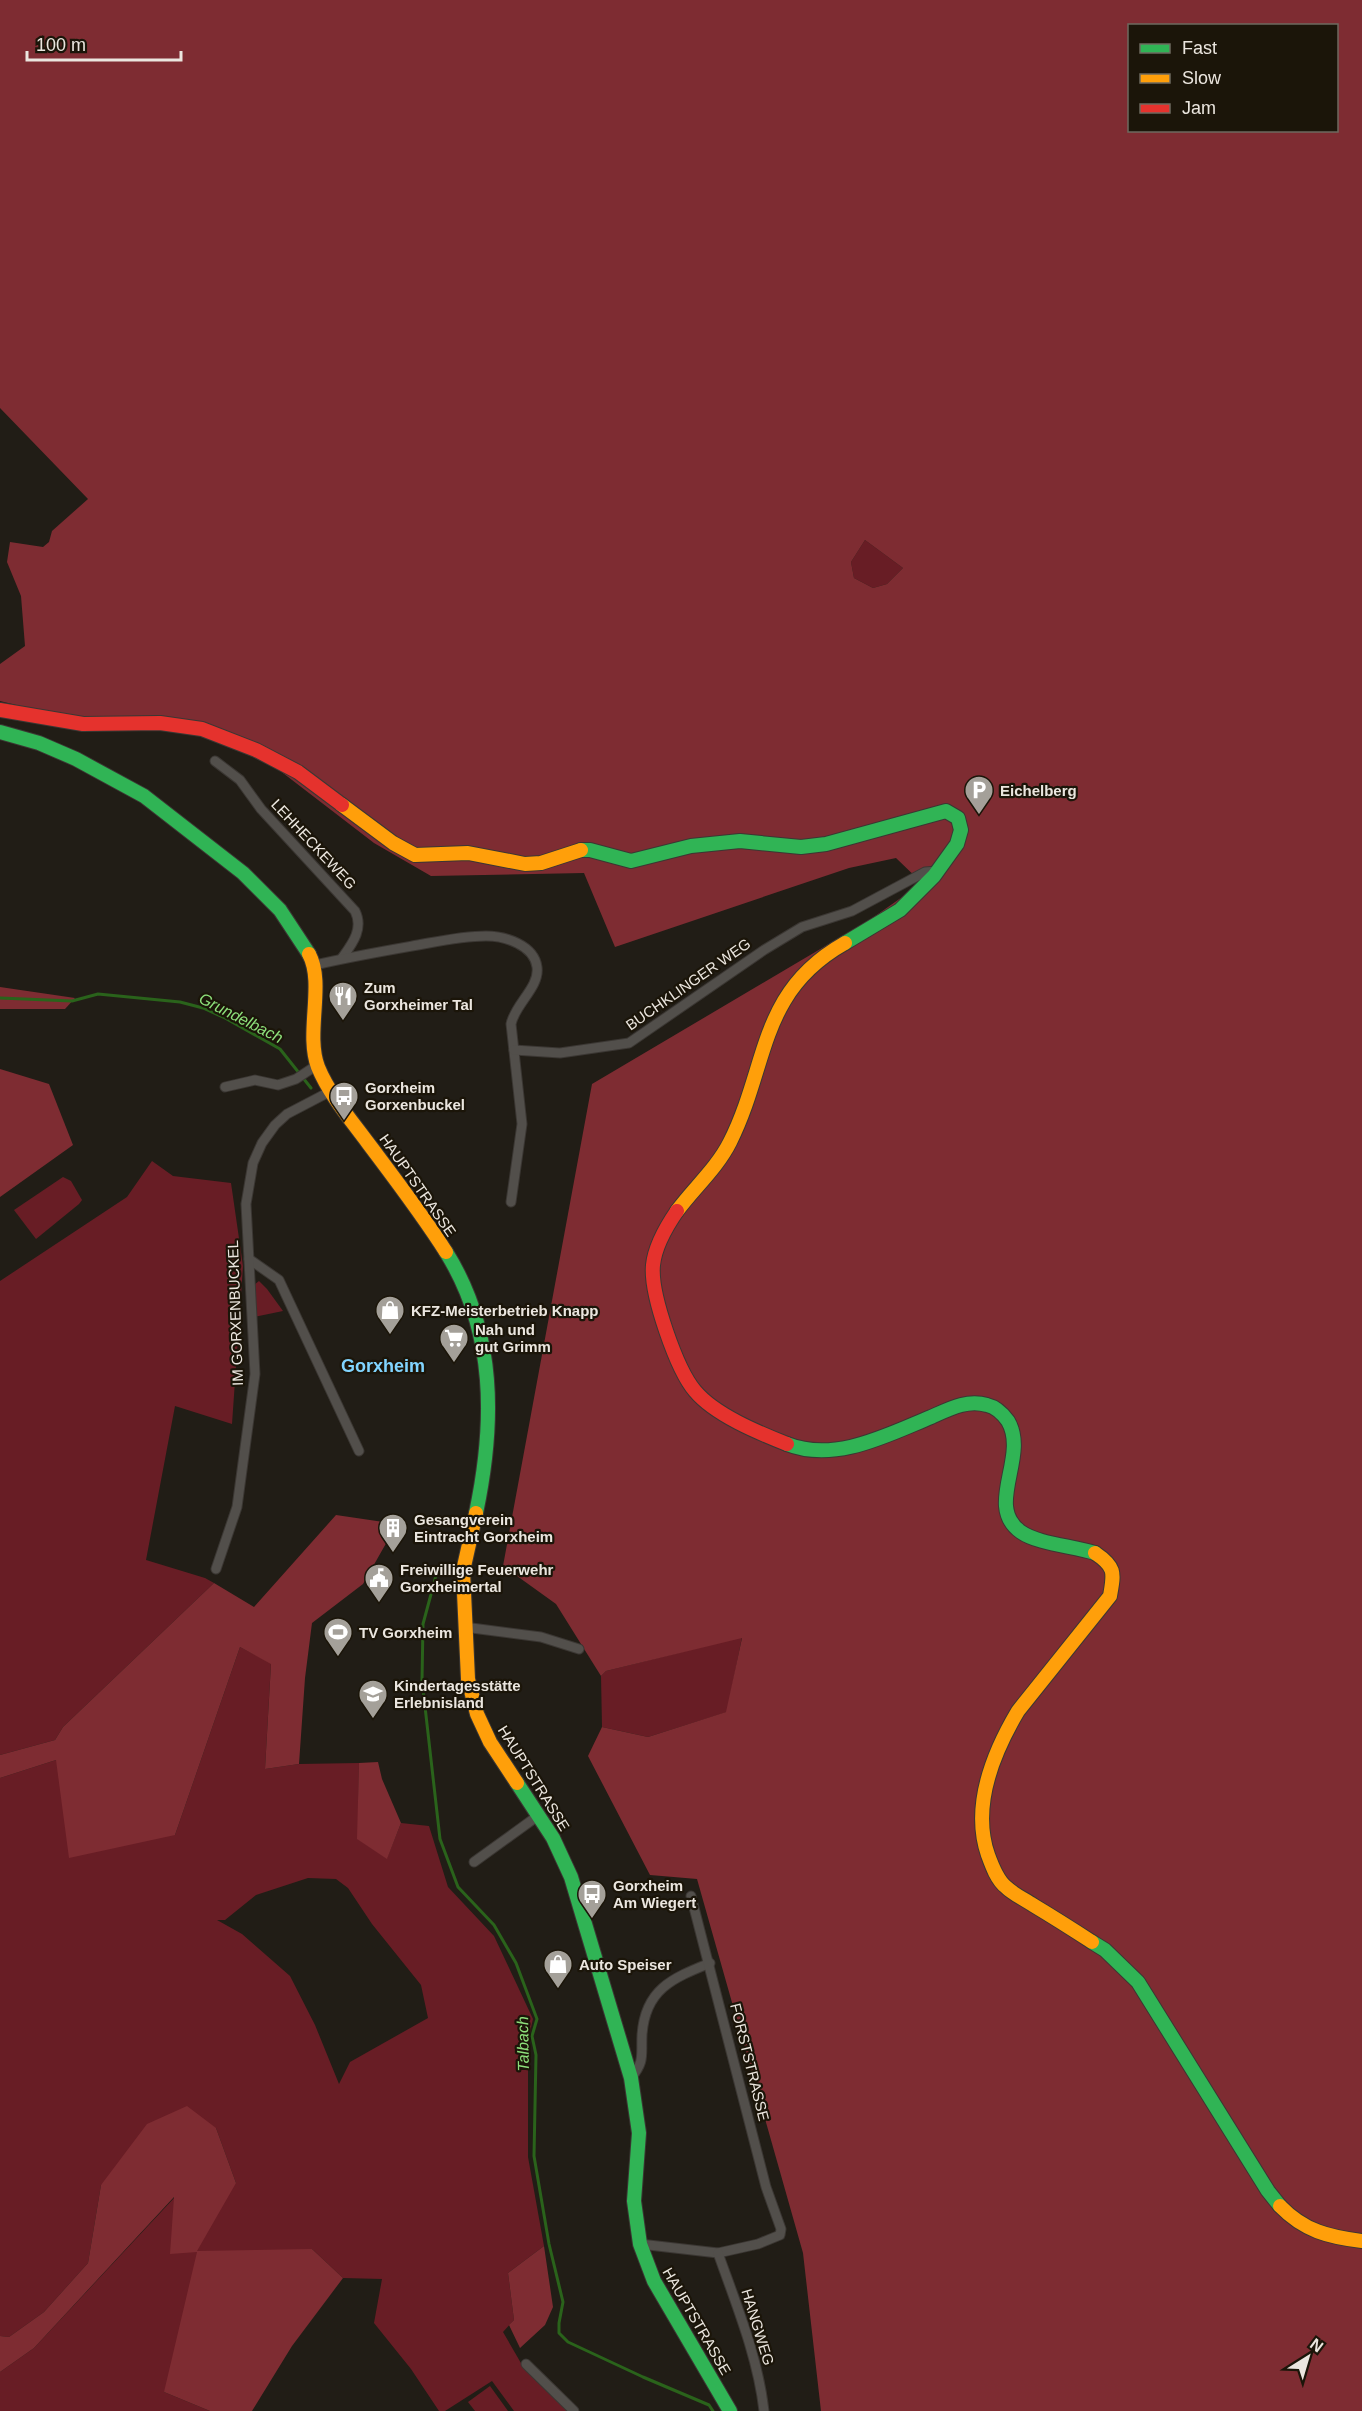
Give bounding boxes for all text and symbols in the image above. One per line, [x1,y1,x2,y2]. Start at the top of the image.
scale bar [27,24,182,62]
legend [1128,24,1338,132]
text: 100 m [36,35,86,55]
text: Fast [1182,38,1217,58]
text: Slow [1182,68,1222,88]
text: Jam [1182,98,1216,118]
parking icon: Eichelberg [963,774,995,816]
place label: Eichelberg [1000,782,1077,799]
street label: LEHHECKEWEG [268,796,360,892]
street label: BUCHKLINGER WEG [622,934,754,1034]
place label: Zum Gorxheimer Tal [364,979,473,1013]
restaurant icon: Zum Gorxheimer Tal [327,980,359,1022]
water label: Grundelbach [196,990,286,1046]
place label: Gorxheim Gorxenbuckel [365,1079,465,1113]
bus stop icon: Gorxheim Gorxenbuckel [328,1080,360,1122]
street label: HAUPTSTRASSE [376,1131,460,1239]
street label: IM GORXENBUCKEL [224,1240,246,1386]
shop icon: KFZ-Meisterbetrieb Knapp [374,1294,406,1336]
place label: KFZ-Meisterbetrieb Knapp [411,1302,599,1319]
place label: Nah und gut Grimm [475,1321,551,1355]
supermarket icon: Nah und gut Grimm [438,1322,470,1364]
district label: Gorxheim [341,1356,425,1376]
place label: Gesangverein Eintracht Gorxheim [414,1511,553,1545]
building icon: Gesangverein Eintracht Gorxheim [377,1512,409,1554]
place label: Freiwillige Feuerwehr Gorxheimertal [400,1561,554,1595]
public building icon: Freiwillige Feuerwehr Gorxheimertal [363,1562,395,1604]
sports icon: TV Gorxheim [322,1616,354,1658]
place label: TV Gorxheim [359,1624,452,1641]
place label: Kindertagesstätte Erlebnisland [394,1677,521,1711]
school or university icon: Kindertagesstätte Erlebnisland [357,1678,389,1720]
street label: HAUPTSTRASSE [495,1722,573,1834]
place label: Gorxheim Am Wiegert [613,1877,696,1911]
bus stop icon: Gorxheim Am Wiegert [576,1878,608,1920]
shop icon: Auto Speiser [542,1948,574,1990]
place label: Auto Speiser [579,1956,672,1973]
street label: FORSTSTRASSE [727,2001,773,2123]
water label: Talbach [514,2016,532,2072]
street label: HAUPTSTRASSE [659,2264,735,2378]
street label: HANGWEG [738,2287,778,2367]
north arrow [1278,2327,1338,2387]
text: N [1307,2335,1326,2356]

